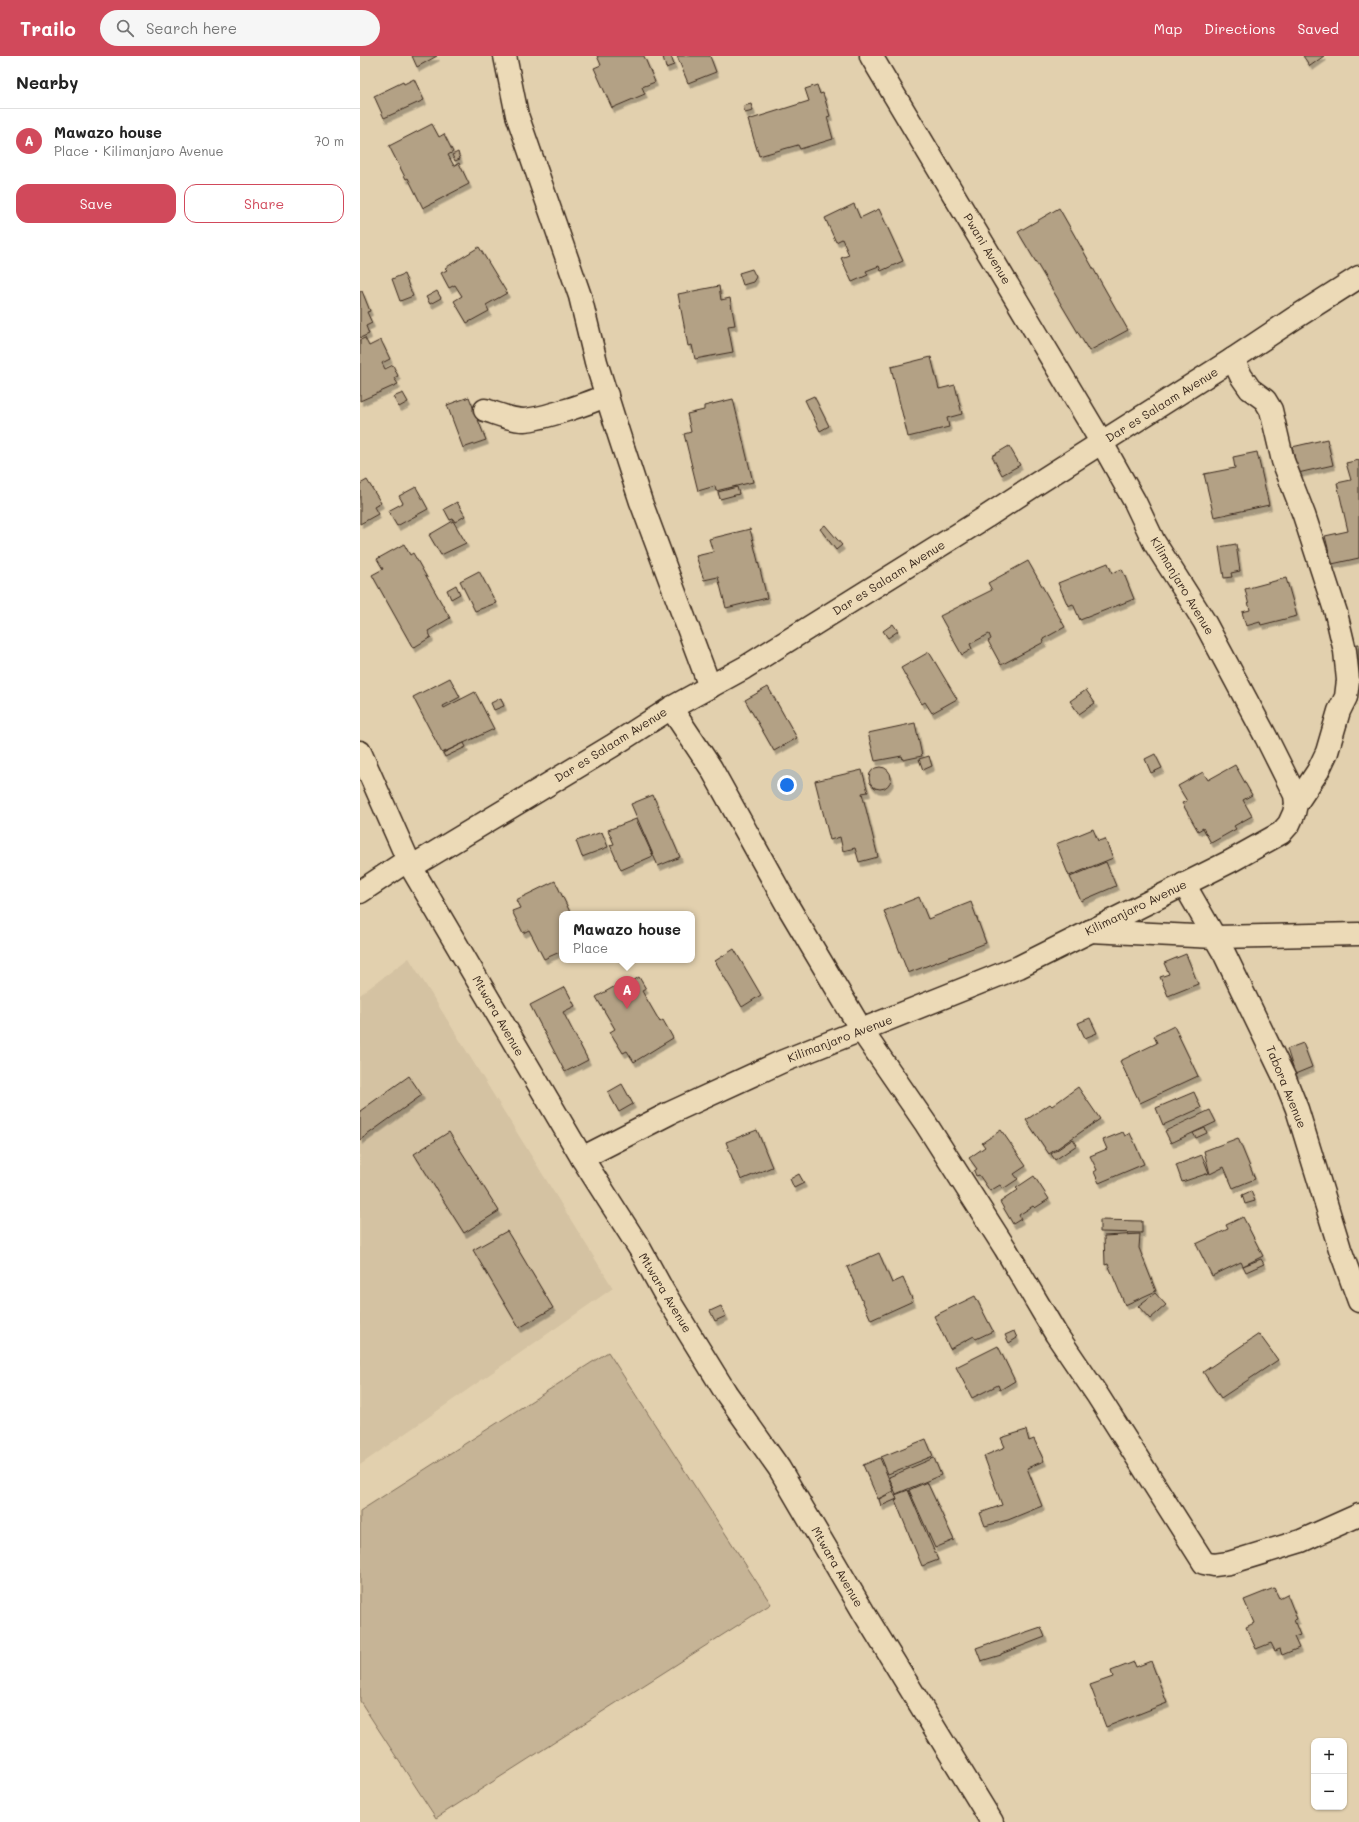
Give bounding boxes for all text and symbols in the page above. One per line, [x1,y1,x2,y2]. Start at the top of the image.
search box [100,10,380,46]
text: Trailo [20,16,76,41]
icon: search [114,17,136,39]
text: Search here [146,18,237,38]
text: Map [1154,19,1182,38]
text: Directions [1204,19,1275,38]
text: Saved [1297,19,1339,38]
text: Nearby [16,71,78,93]
text: Mawazo house [54,122,162,142]
text: A [24,132,34,149]
text: 70 m [314,132,344,149]
text: Place · Kilimanjaro Avenue [54,142,224,159]
button: Save [16,184,176,223]
button: Share [184,184,344,223]
street label: Pwani Avenue [960,210,1015,287]
street label: Dar es Salaam Avenue [1102,363,1221,445]
street label: Kilimanjaro Avenue [1147,534,1218,637]
street label: Dar es Salaam Avenue [829,536,948,618]
street label: Dar es Salaam Avenue [551,703,670,785]
your location [777,775,797,795]
street label: Kilimanjaro Avenue [1082,876,1189,939]
popup [559,911,695,963]
text: Mawazo house [573,919,681,939]
text: Place [573,939,608,956]
street label: Mtwara Avenue [469,972,528,1059]
pin: A [614,976,640,1009]
street label: Kilimanjaro Avenue [785,1011,894,1065]
street label: Tabora Avenue [1263,1043,1311,1130]
street label: Mtwara Avenue [636,1250,696,1335]
street label: Mtwara Avenue [808,1523,867,1610]
map controls [1311,1738,1347,1810]
button: + [1311,1738,1347,1774]
button: − [1311,1774,1347,1810]

